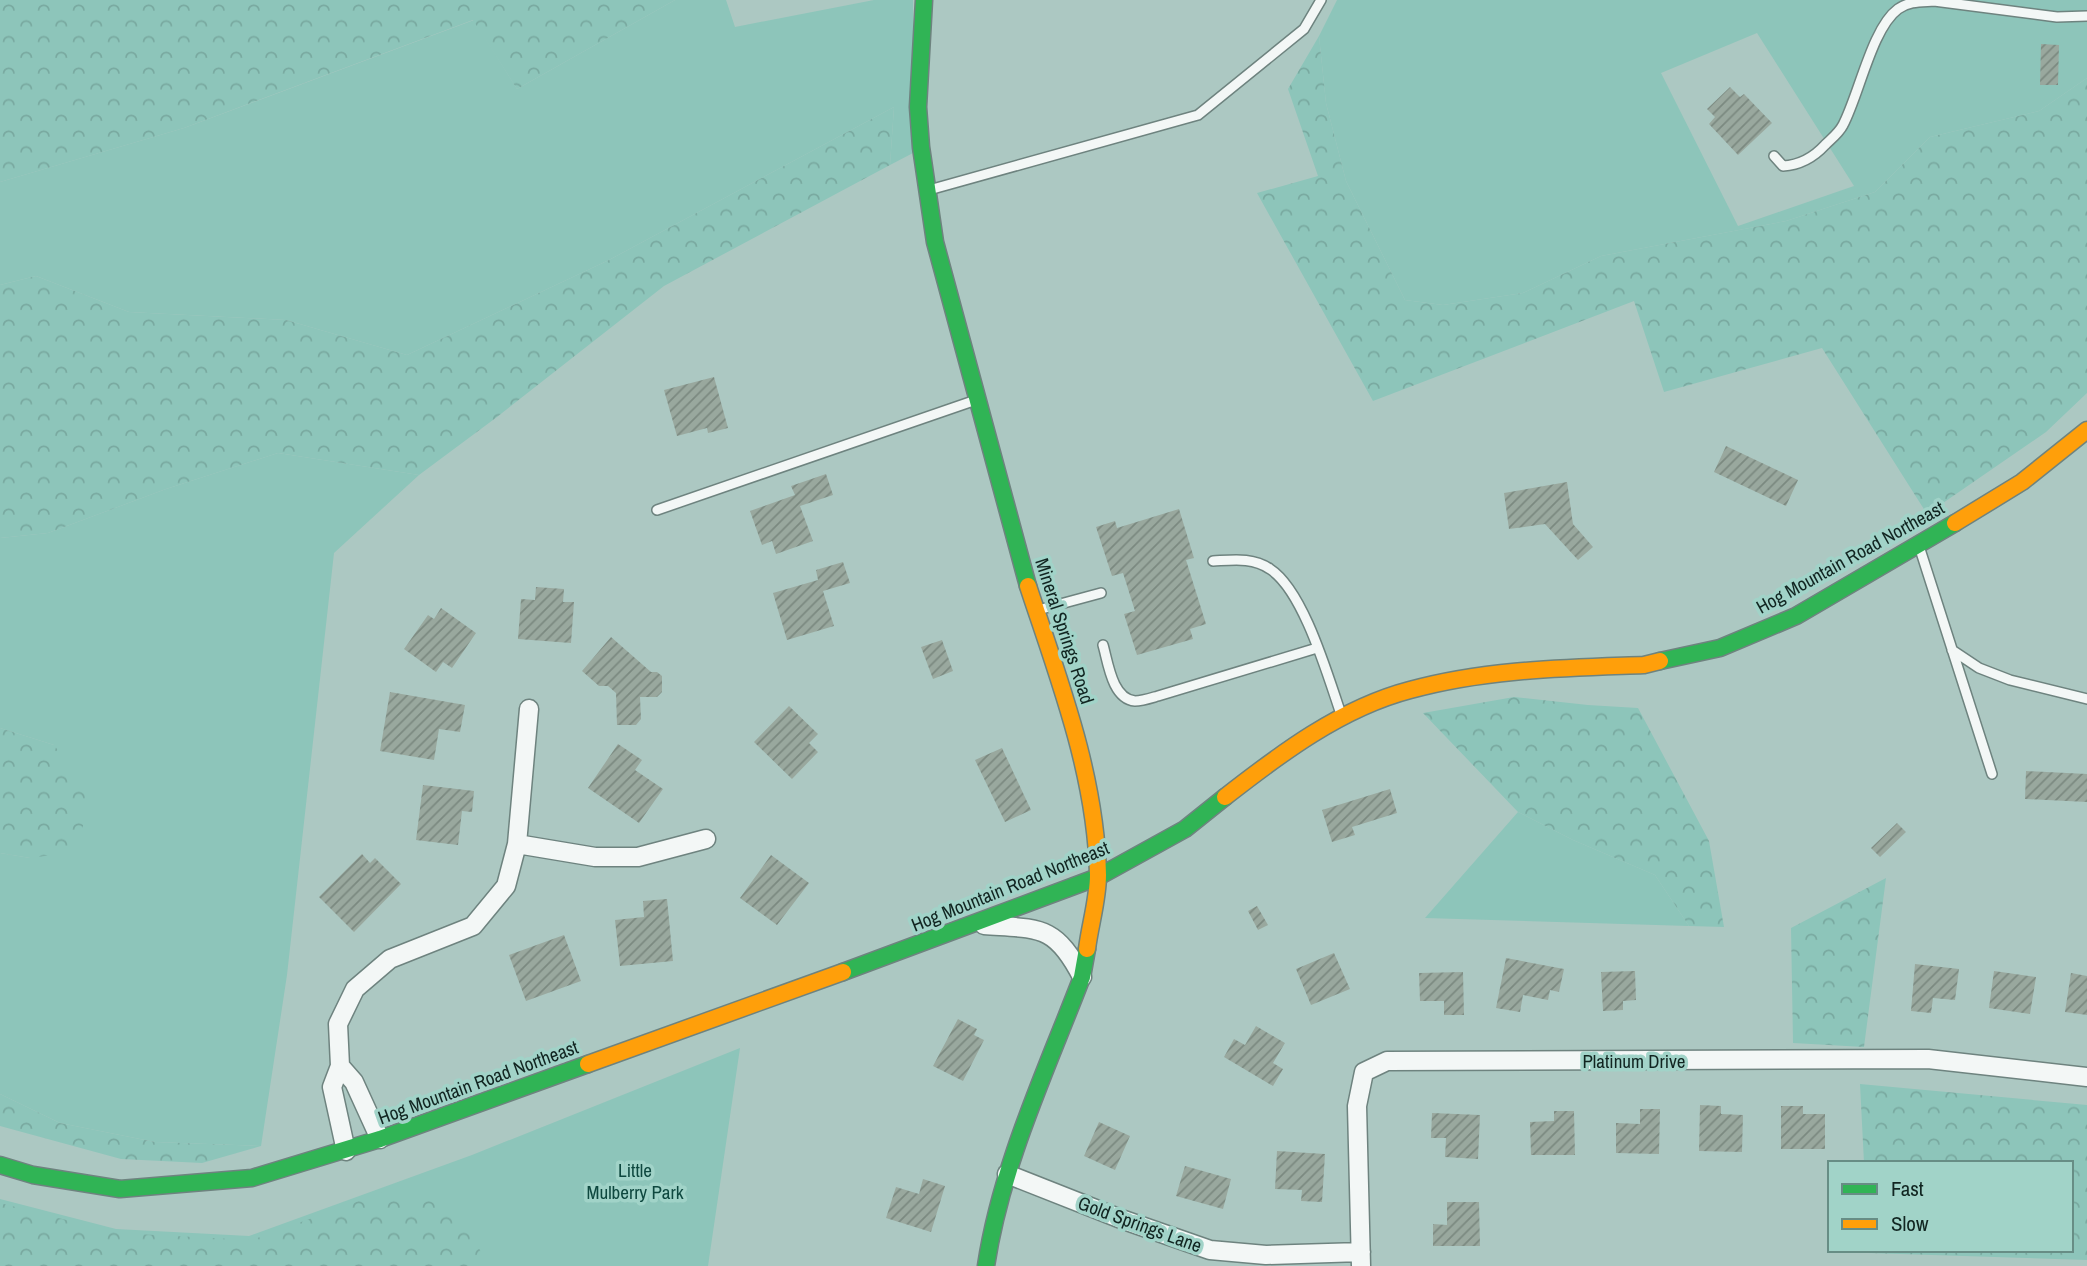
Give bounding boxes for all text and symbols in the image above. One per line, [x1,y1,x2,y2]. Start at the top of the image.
street label: Hog Mountain Road Northeast [1751,494,1949,620]
street label: Mineral Springs Road [1029,555,1101,707]
street label: Hog Mountain Road Northeast [907,834,1113,938]
street label: Hog Mountain Road Northeast [374,1033,582,1130]
street label: Platinum Drive [1582,1048,1686,1074]
park label: Little Mulberry Park [587,1157,684,1205]
legend [1828,1161,2073,1252]
text: Fast [1891,1174,1924,1203]
street label: Gold Springs Lane [1075,1190,1205,1258]
text: Slow [1891,1209,1929,1238]

